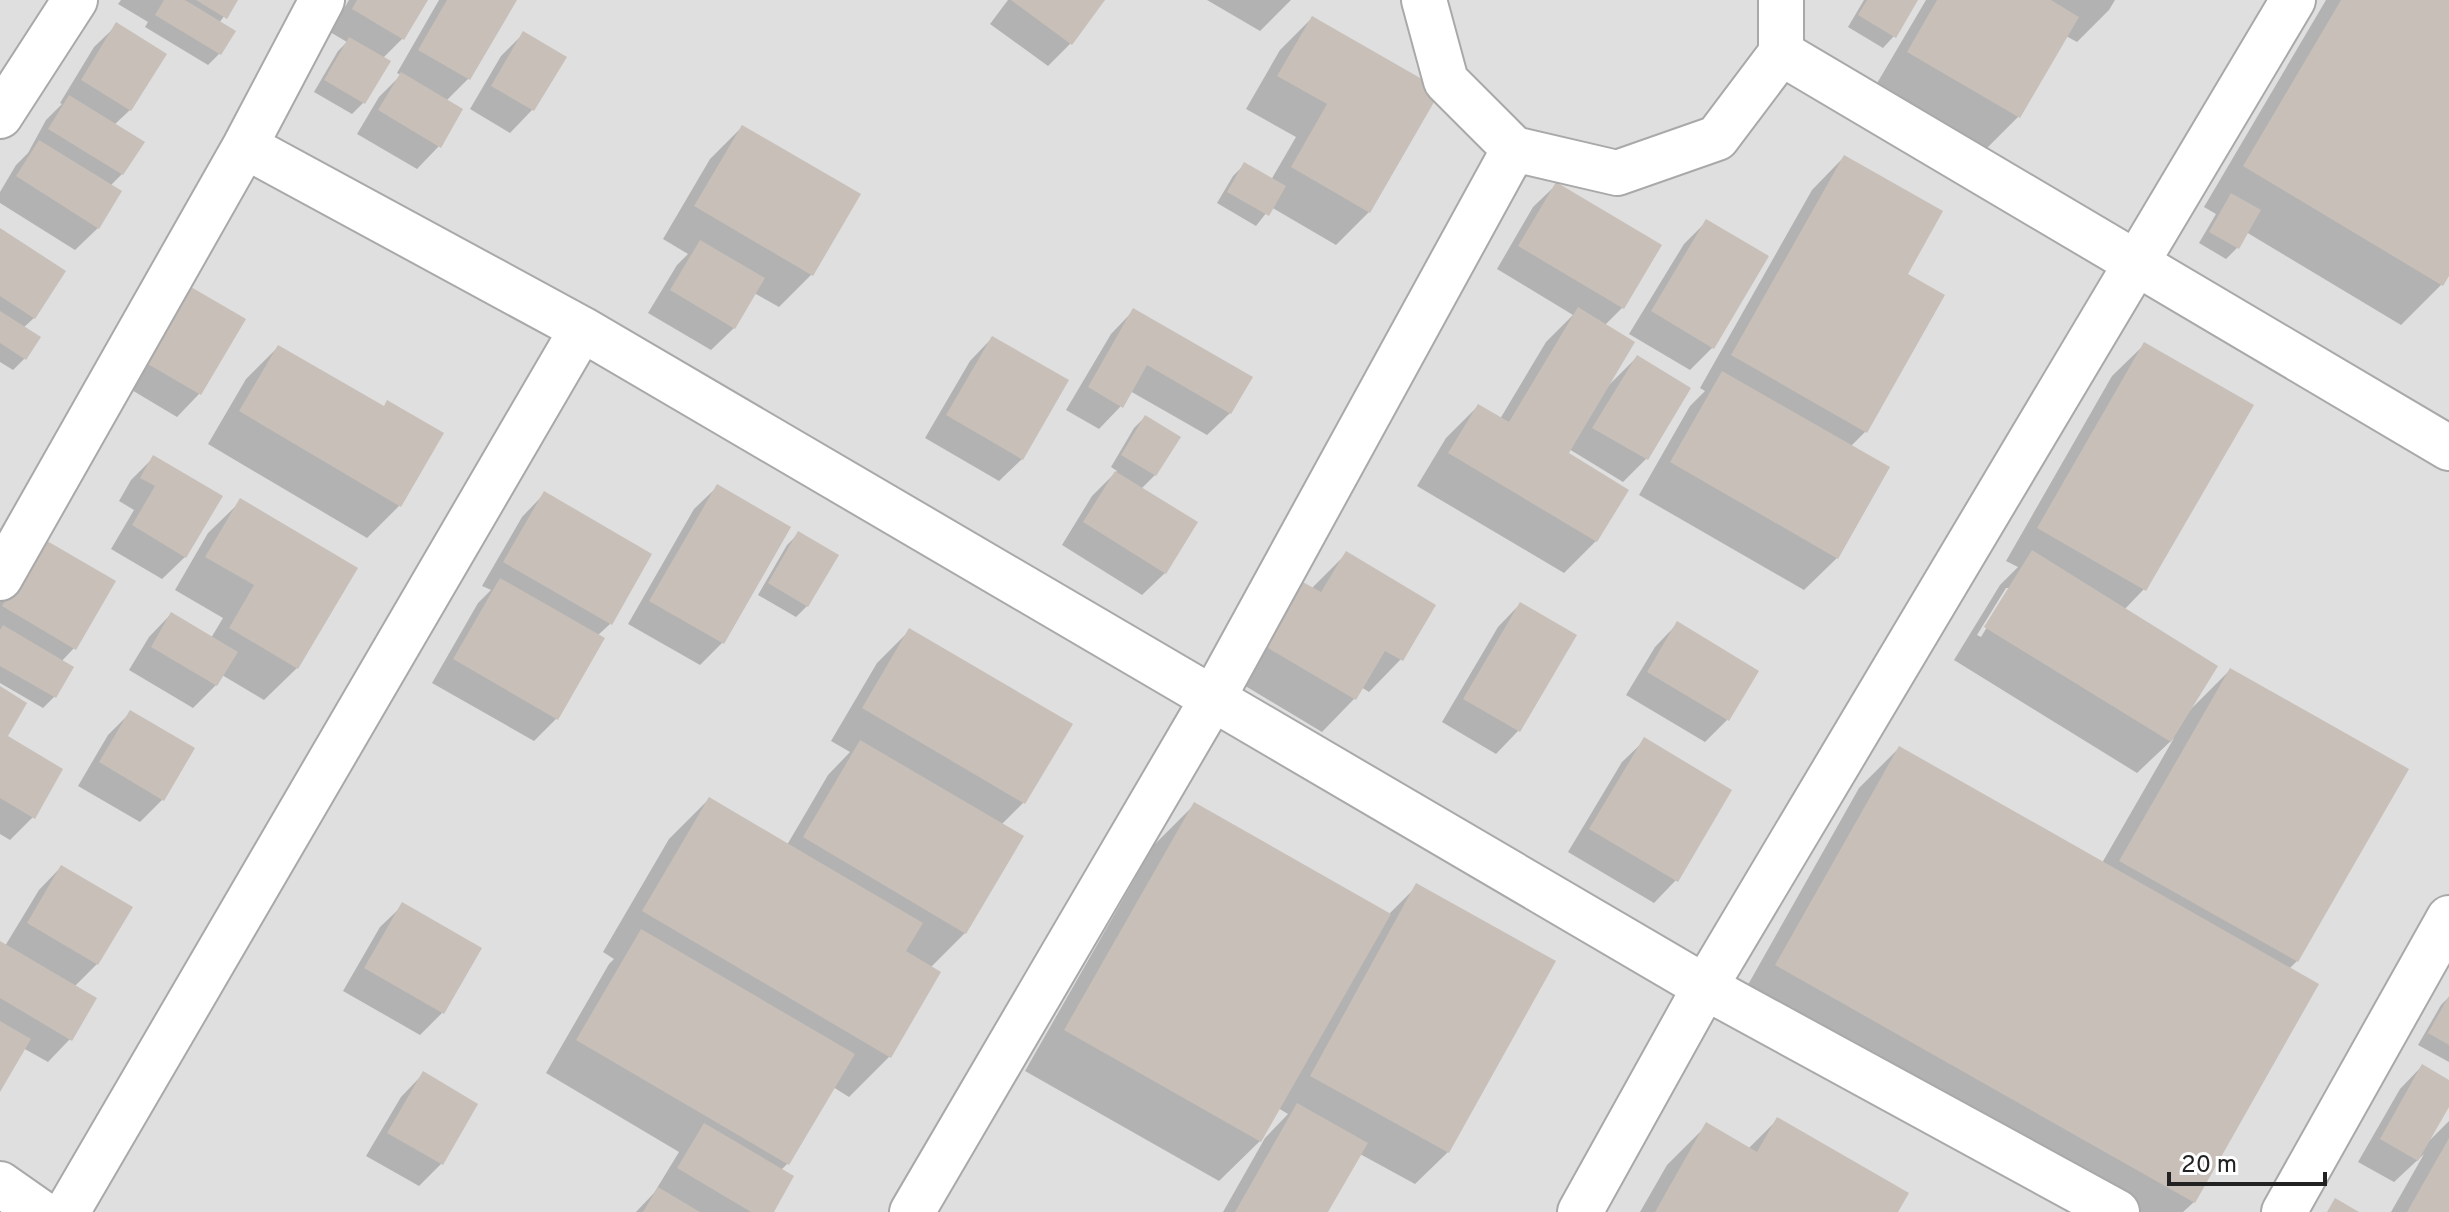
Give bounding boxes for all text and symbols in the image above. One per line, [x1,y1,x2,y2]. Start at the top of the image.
scale bar [2169,1136,2325,1186]
text: 20 m [2181,1151,2237,1181]

